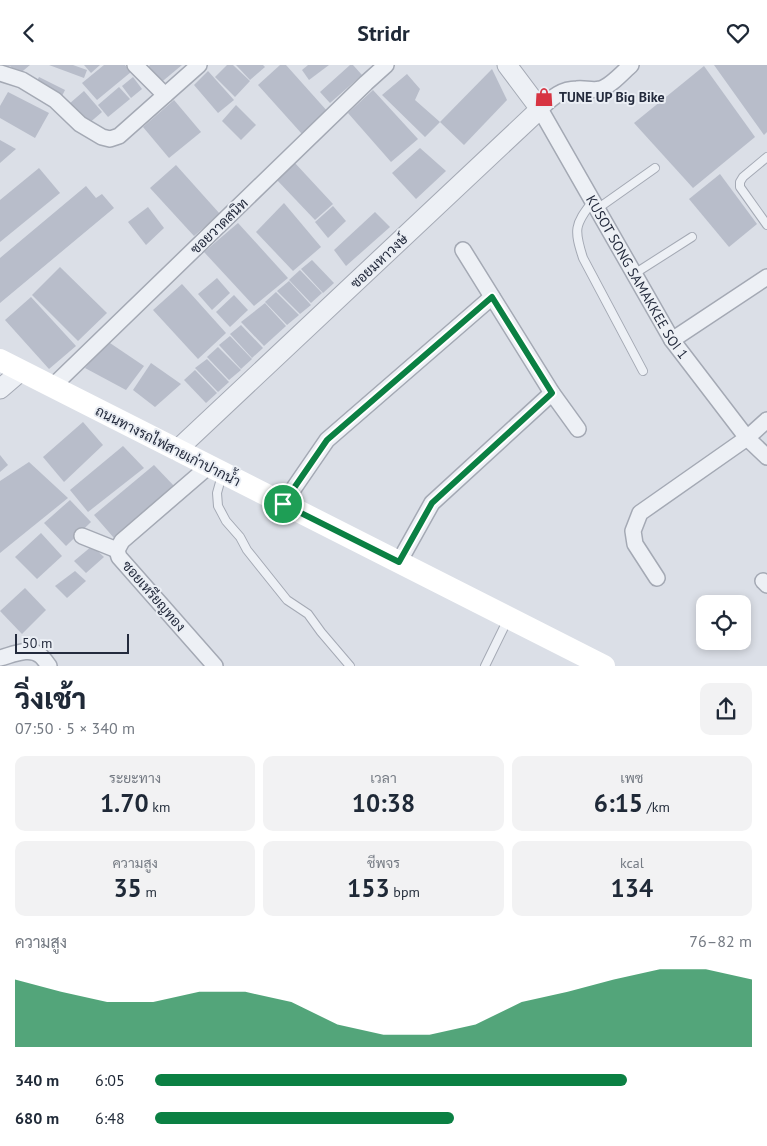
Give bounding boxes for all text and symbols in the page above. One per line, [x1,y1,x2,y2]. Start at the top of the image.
icon: back [15,19,43,47]
text: Stridr [357,19,410,47]
icon: heart [724,19,752,47]
shop icon: TUNE UP Big Bike [533,86,555,108]
place label: TUNE UP Big Bike [559,88,665,106]
street label: KUSOT SONG SAMAKKEE SOI 1 [582,192,692,363]
street label: ซอยวาดสนิท [186,194,252,258]
street label: ซอยมหาวงษ์ [346,229,412,292]
street label: ถนนทางรถไฟสายเก่าปากน้ำ [92,399,245,490]
pin [262,483,304,525]
icon: arrive [269,490,297,518]
street label: ซอยเหรียญทอง [118,557,190,635]
map controls [696,595,751,650]
button: locate [696,595,751,650]
scale bar [15,631,129,654]
text: 50 m [22,634,52,652]
text: วิ่งเช้า [15,680,86,717]
button: share [700,683,752,735]
text: 07:50 · 5 × 340 m [15,718,135,738]
text: ระยะทาง [109,769,161,787]
text: เวลา [370,769,397,787]
text: เพซ [620,769,643,787]
text: 1.70 [100,787,149,819]
text: 10:38 [352,787,415,819]
text: 6:15 [594,787,643,819]
text: km [149,798,170,816]
text: /km [643,798,670,816]
text: ความสูง [112,854,158,872]
text: ชีพจร [367,854,400,872]
text: kcal [620,854,644,872]
text: 35 [113,872,142,904]
text: 153 [347,872,390,904]
text: 134 [611,872,653,904]
text: m [142,883,157,901]
text: bpm [390,883,420,901]
text: 76–82 m [689,931,752,951]
text: ความสูง [15,932,67,952]
text: 340 m [15,1070,59,1090]
text: 6:05 [95,1070,125,1090]
text: 680 m [15,1108,59,1128]
text: 6:48 [95,1108,125,1128]

